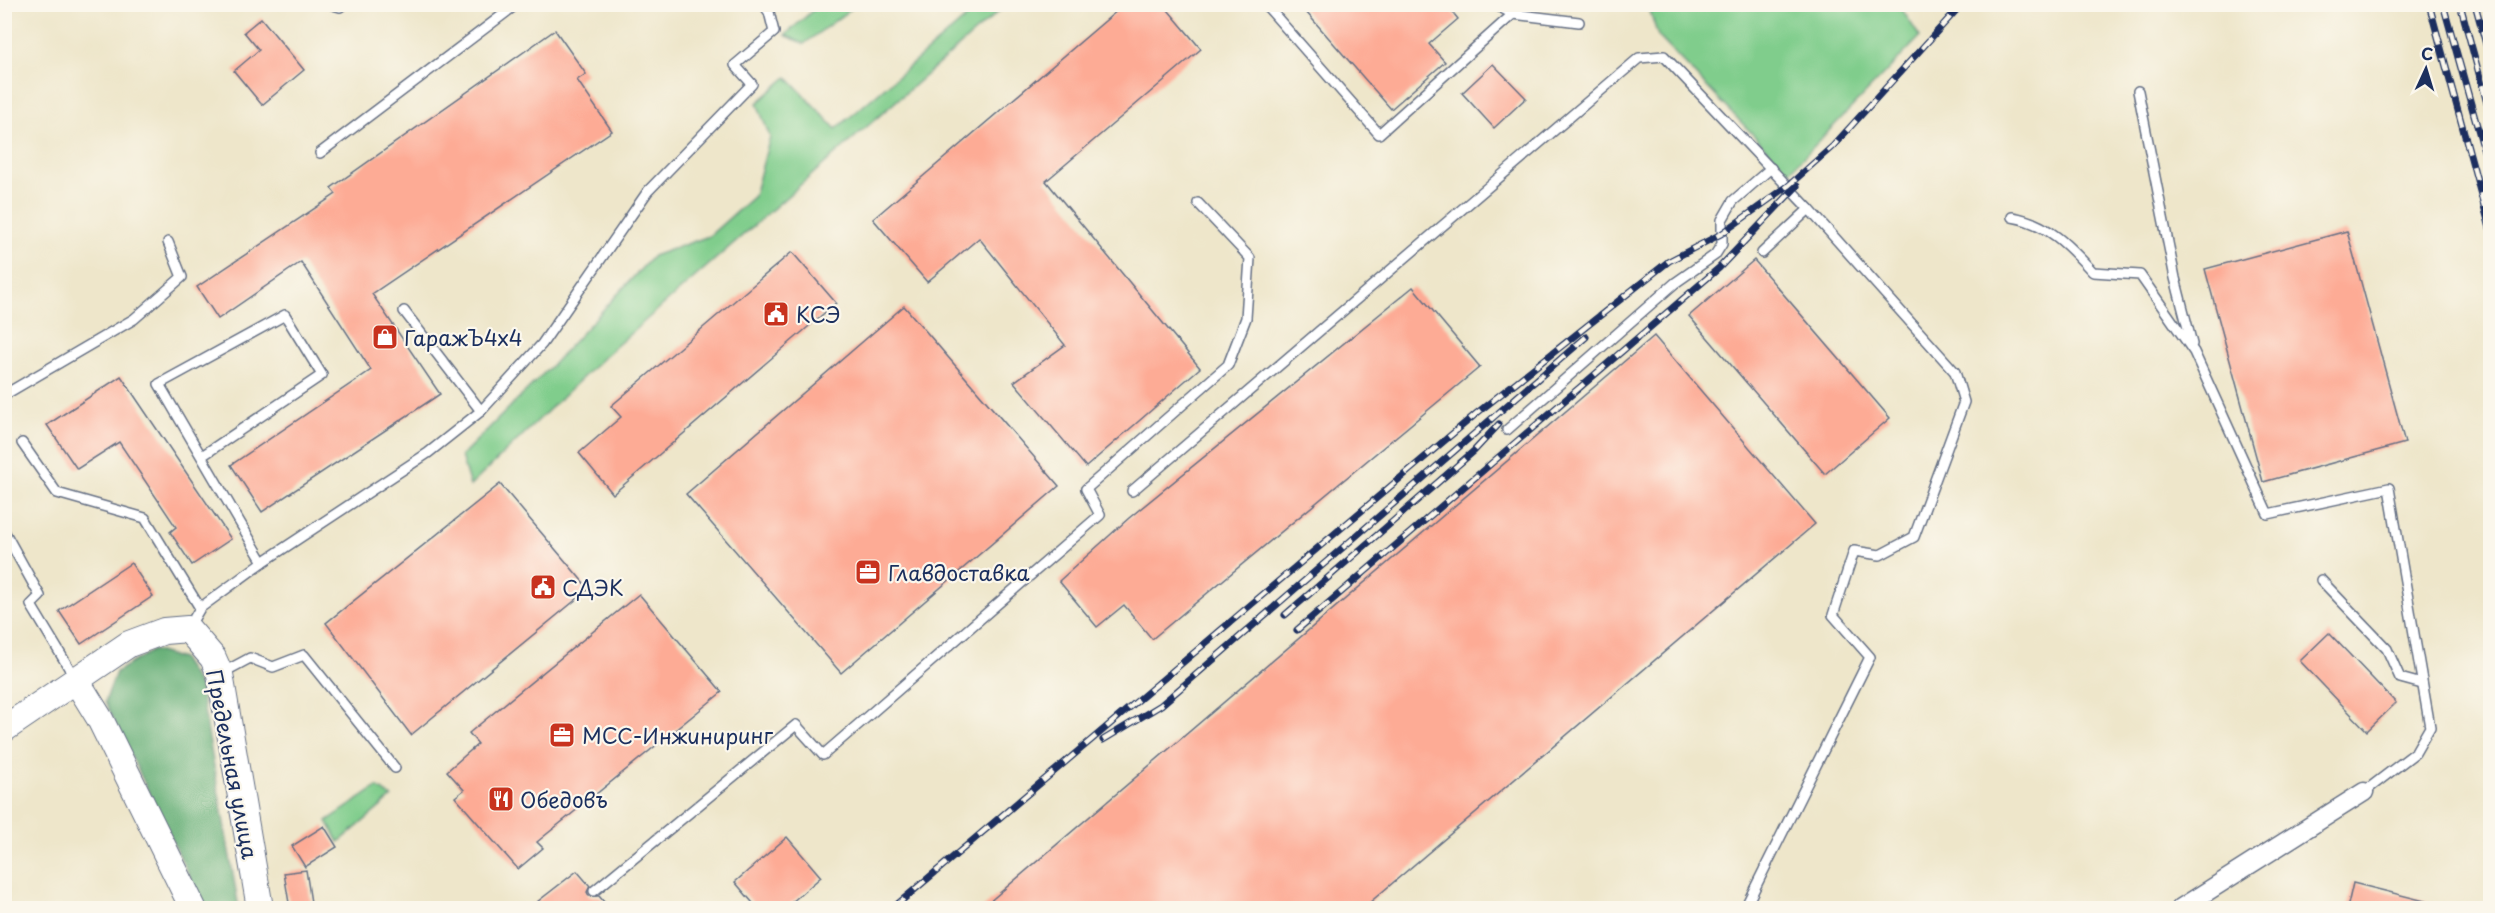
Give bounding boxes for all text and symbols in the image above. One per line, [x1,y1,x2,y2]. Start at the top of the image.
north arrow [2396,39,2456,99]
text: С [2420,41,2434,65]
place label: КСЭ [796,298,841,330]
public building icon: КСЭ [761,299,791,329]
place label: ГаражЪ4х4 [404,321,523,353]
shop icon: ГаражЪ4х4 [370,322,400,352]
place label: Главдоставка [888,556,1030,588]
office icon: Главдоставка [853,557,883,587]
place label: СДЭК [562,571,624,603]
public building icon: СДЭК [528,572,558,602]
street label: Предельная улица [199,666,267,862]
place label: МСС-Инжиниринг [582,719,774,751]
office icon: МСС-Инжиниринг [547,720,577,750]
place label: Обедовъ [520,783,608,815]
restaurant icon: Обедовъ [486,784,516,814]

